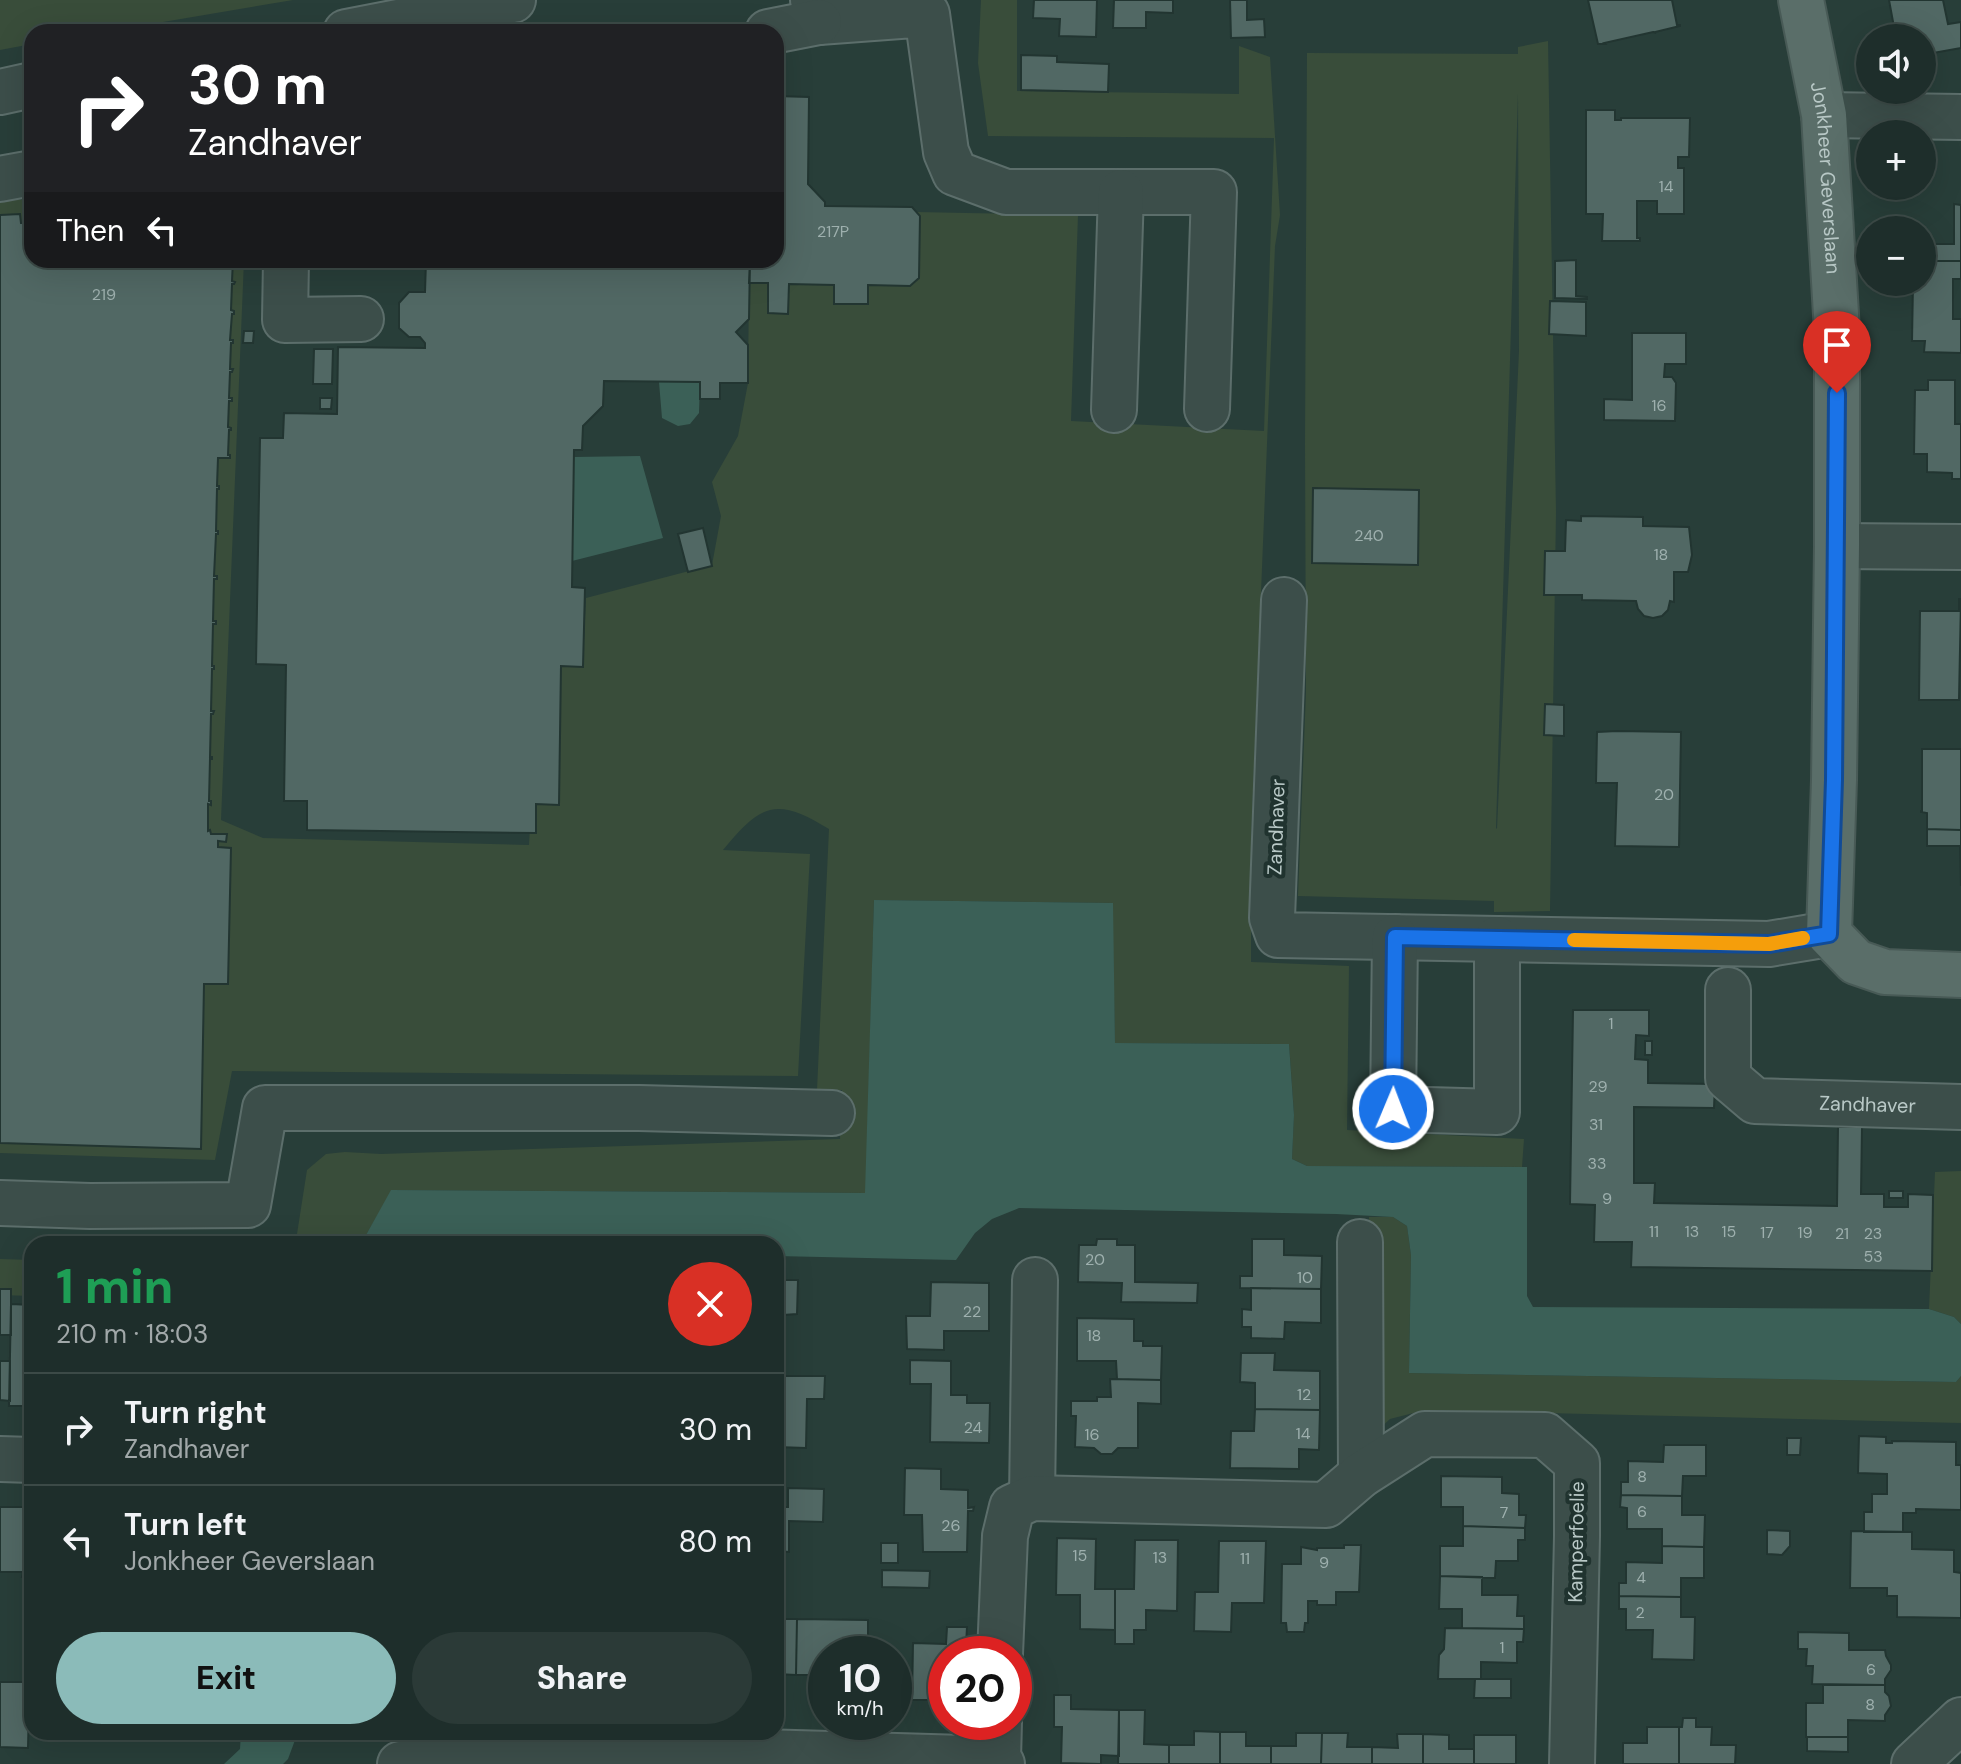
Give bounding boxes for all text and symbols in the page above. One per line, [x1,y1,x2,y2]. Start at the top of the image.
map controls [1856,24,1936,296]
button: sound [1856,24,1936,104]
text: 30 m [188,48,327,121]
icon: right [56,56,160,160]
street label: Jonkheer Geverslaan [1805,79,1847,275]
text: Zandhaver [188,119,362,166]
button: + [1856,120,1936,200]
house number: 14 [1659,176,1674,197]
icon: left [140,208,184,252]
text: Then [56,211,124,250]
button: − [1856,216,1936,296]
house number: 217P [817,221,849,242]
house number: 219 [92,284,116,305]
pin [1803,311,1871,393]
icon: arrive [1815,323,1859,367]
house number: 16 [1651,395,1667,416]
house number: 240 [1354,525,1384,546]
house number: 18 [1654,544,1668,565]
street label: Zandhaver [1261,778,1291,876]
house number: 20 [1654,784,1674,805]
house number: 1 [1609,1013,1614,1034]
position arrow [1351,1067,1435,1151]
house number: 29 [1588,1076,1608,1097]
street label: Zandhaver [1819,1090,1916,1119]
house number: 31 [1589,1114,1603,1135]
house number: 33 [1588,1153,1606,1174]
house number: 9 [1602,1188,1612,1209]
house number: 11 [1649,1221,1659,1242]
house number: 13 [1685,1221,1699,1242]
house number: 15 [1722,1221,1736,1242]
house number: 17 [1760,1222,1774,1243]
house number: 19 [1797,1222,1813,1243]
house number: 21 [1835,1223,1849,1244]
house number: 23 [1864,1223,1882,1244]
house number: 53 [1863,1246,1883,1267]
house number: 20 [1085,1249,1105,1270]
text: 1 min [56,1255,173,1318]
button: close [668,1262,752,1346]
house number: 10 [1297,1267,1313,1288]
house number: 22 [963,1301,981,1322]
text: 210 m · 18:03 [56,1317,208,1351]
house number: 18 [1087,1325,1101,1346]
house number: 12 [1297,1384,1311,1405]
text: Turn right [124,1393,267,1432]
icon: right [56,1407,100,1451]
text: 30 m [679,1410,752,1449]
house number: 24 [964,1417,983,1438]
house number: 14 [1296,1423,1311,1444]
house number: 16 [1084,1424,1100,1445]
text: Zandhaver [124,1432,249,1466]
house number: 8 [1637,1466,1647,1487]
street label: Kamperfoelie [1562,1481,1590,1603]
house number: 6 [1637,1501,1647,1522]
house number: 7 [1500,1502,1508,1523]
text: Turn left [124,1505,247,1544]
house number: 26 [941,1515,961,1536]
icon: left [56,1519,100,1563]
text: 80 m [679,1522,752,1561]
text: Jonkheer Geverslaan [124,1544,375,1578]
house number: 15 [1073,1545,1087,1566]
house number: 13 [1153,1547,1167,1568]
house number: 11 [1240,1548,1250,1569]
house number: 9 [1319,1552,1329,1573]
house number: 4 [1636,1567,1646,1588]
house number: 2 [1635,1602,1645,1623]
button: Exit [56,1632,396,1724]
button: Share [412,1632,752,1724]
speed limit sign: 20 [928,1636,1032,1740]
house number: 1 [1500,1637,1505,1658]
text: 10 [839,1652,881,1704]
house number: 6 [1866,1659,1876,1680]
house number: 8 [1865,1694,1875,1715]
text: km/h [836,1695,884,1721]

